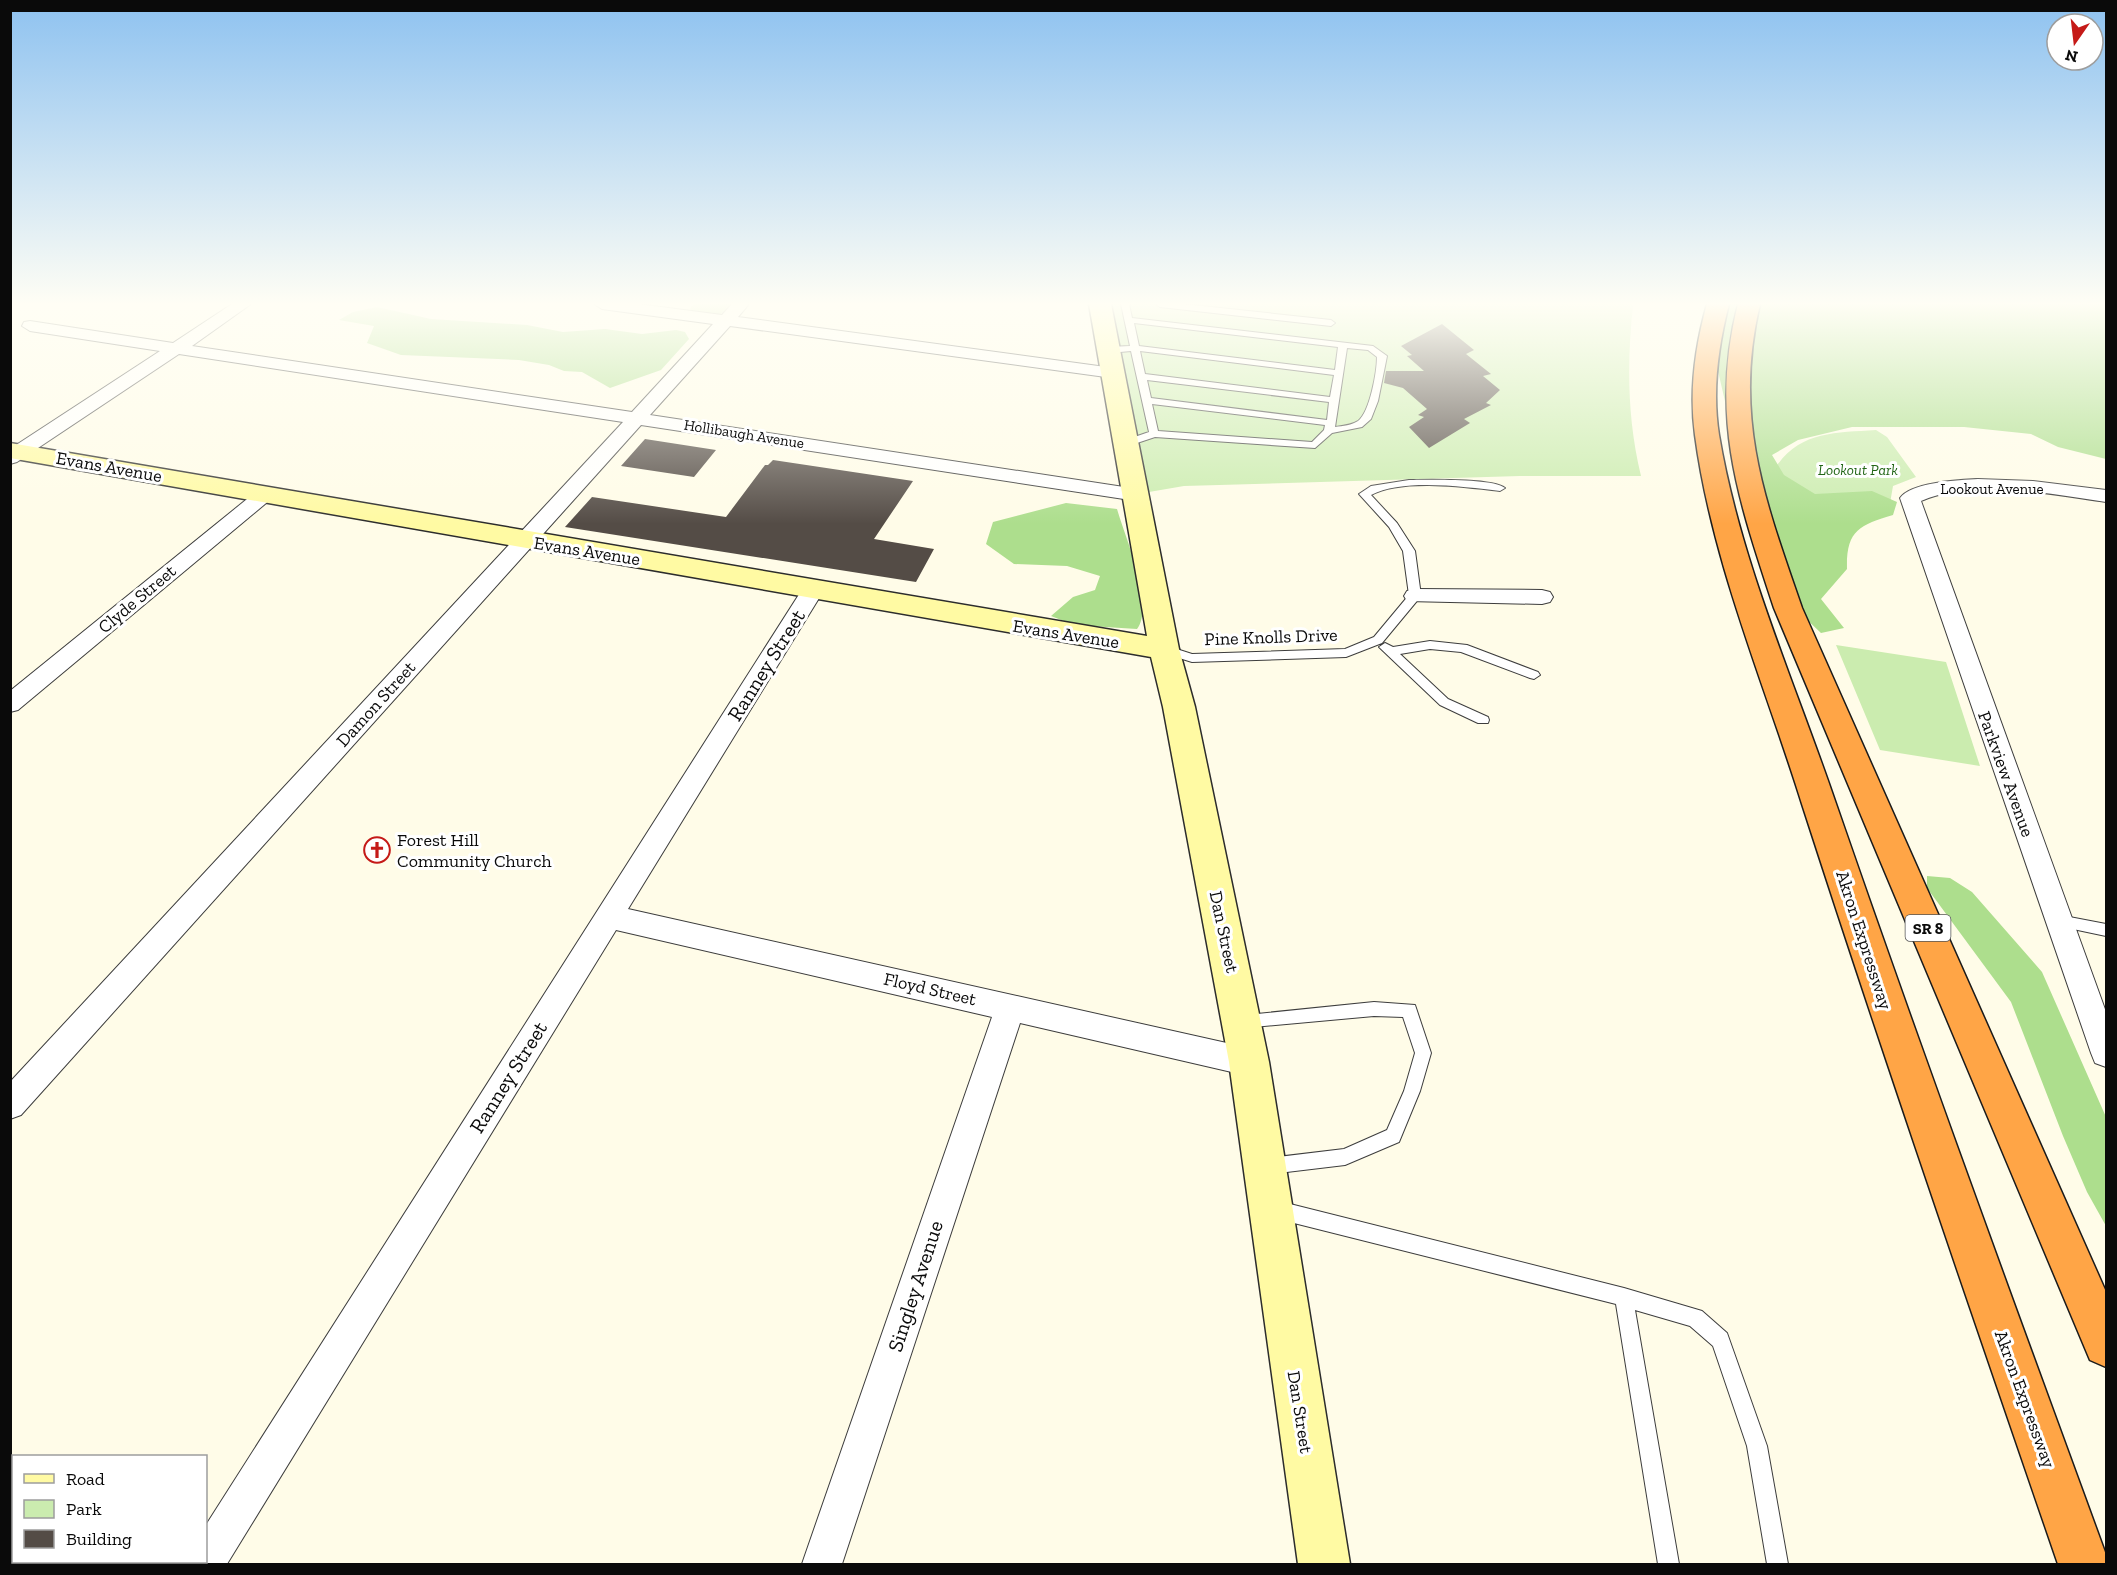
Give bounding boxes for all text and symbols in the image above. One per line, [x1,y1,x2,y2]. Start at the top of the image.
north arrow [2045,12,2105,72]
text: N [2063,45,2080,67]
street label: Hollibaugh Avenue [683,416,805,452]
street label: Evans Avenue [54,447,164,487]
park label: Lookout Park [1818,461,1898,479]
street label: Lookout Avenue [1940,480,2044,498]
street label: Evans Avenue [532,532,642,570]
street label: Clyde Street [94,560,181,638]
street label: Ranney Street [722,604,810,725]
street label: Evans Avenue [1011,615,1121,653]
street label: Pine Knolls Drive [1204,624,1338,650]
street label: Damon Street [332,656,420,751]
street label: Parkview Avenue [1973,708,2039,840]
place label: Forest Hill Community Church [397,829,552,872]
church icon: Forest Hill Community Church [362,835,392,865]
street label: Akron Expressway [1831,868,1897,1013]
street label: Dan Street [1205,889,1243,975]
road number: SR 8 [1906,915,1950,941]
street label: Floyd Street [882,968,979,1010]
street label: Ranney Street [464,1016,552,1137]
street label: Singley Avenue [882,1217,948,1355]
street label: Akron Expressway [1990,1327,2060,1472]
street label: Dan Street [1283,1369,1317,1455]
legend [12,1455,207,1563]
text: Road [66,1468,105,1490]
text: Park [66,1498,102,1520]
text: Building [66,1528,132,1550]

